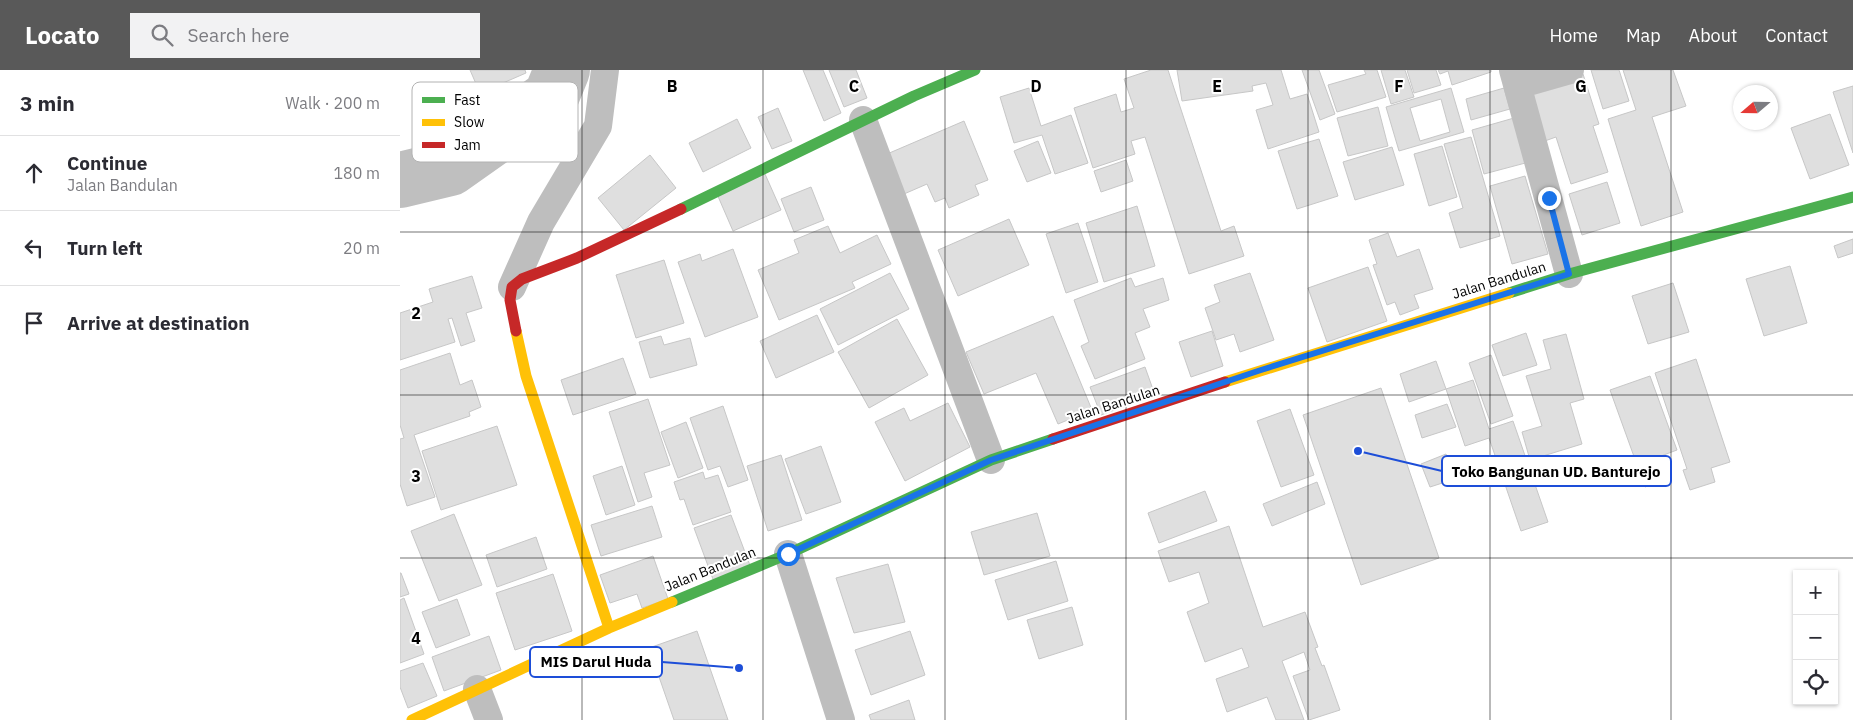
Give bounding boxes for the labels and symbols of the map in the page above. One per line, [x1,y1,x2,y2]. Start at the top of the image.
text: B [667,76,678,96]
text: C [849,76,859,96]
text: D [1030,76,1042,96]
text: E [1212,76,1222,96]
text: F [1394,76,1404,96]
text: G [1575,76,1587,96]
legend [412,82,578,162]
north arrow [1733,85,1778,130]
text: Fast [454,91,480,109]
text: Slow [454,113,485,131]
text: Jam [454,136,481,154]
route end [1538,187,1561,210]
street label: Jalan Bandulan [1450,257,1548,303]
text: 2 [411,303,421,323]
street label: Jalan Bandulan [1064,380,1162,428]
callout: Toko Bangunan UD. Banturejo [1442,456,1671,486]
text: Toko Bangunan UD. Banturejo [1452,462,1660,481]
text: 3 [411,466,421,486]
street label: Jalan Bandulan [662,542,758,596]
route start [777,543,800,566]
text: 4 [411,628,421,648]
callout: MIS Darul Huda [530,647,662,677]
text: MIS Darul Huda [540,652,652,671]

